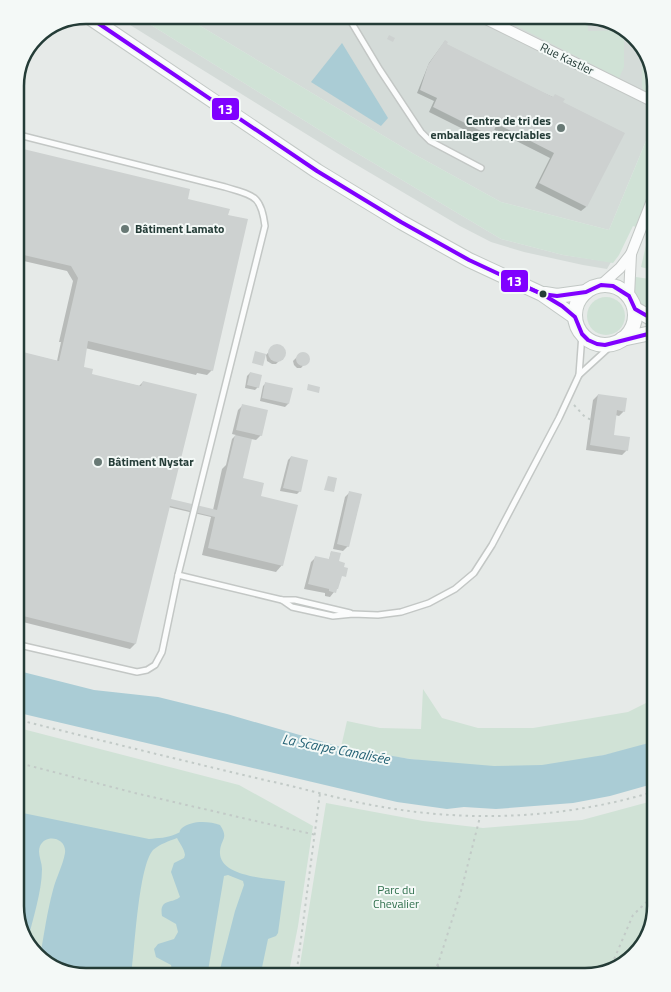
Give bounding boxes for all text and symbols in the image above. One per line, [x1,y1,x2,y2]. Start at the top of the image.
street label: Rue Kastler [537,37,597,80]
line badge: 13 [211,97,240,121]
text: 13 [217,98,233,119]
place label: Centre de tri des emballages recyclables [431,111,551,144]
marker: Centre de tri des emballages recyclables [555,122,567,134]
place label: Bâtiment Lamato [135,219,225,238]
marker: Bâtiment Lamato [119,223,131,235]
line badge: 13 [500,269,529,293]
text: 13 [506,270,522,291]
unlabelled marker [538,289,548,299]
place label: Bâtiment Nystar [108,452,194,471]
marker: Bâtiment Nystar [92,456,104,468]
water label: La Scarpe Canalisée [280,728,393,770]
park label: Parc du Chevalier [373,880,419,913]

